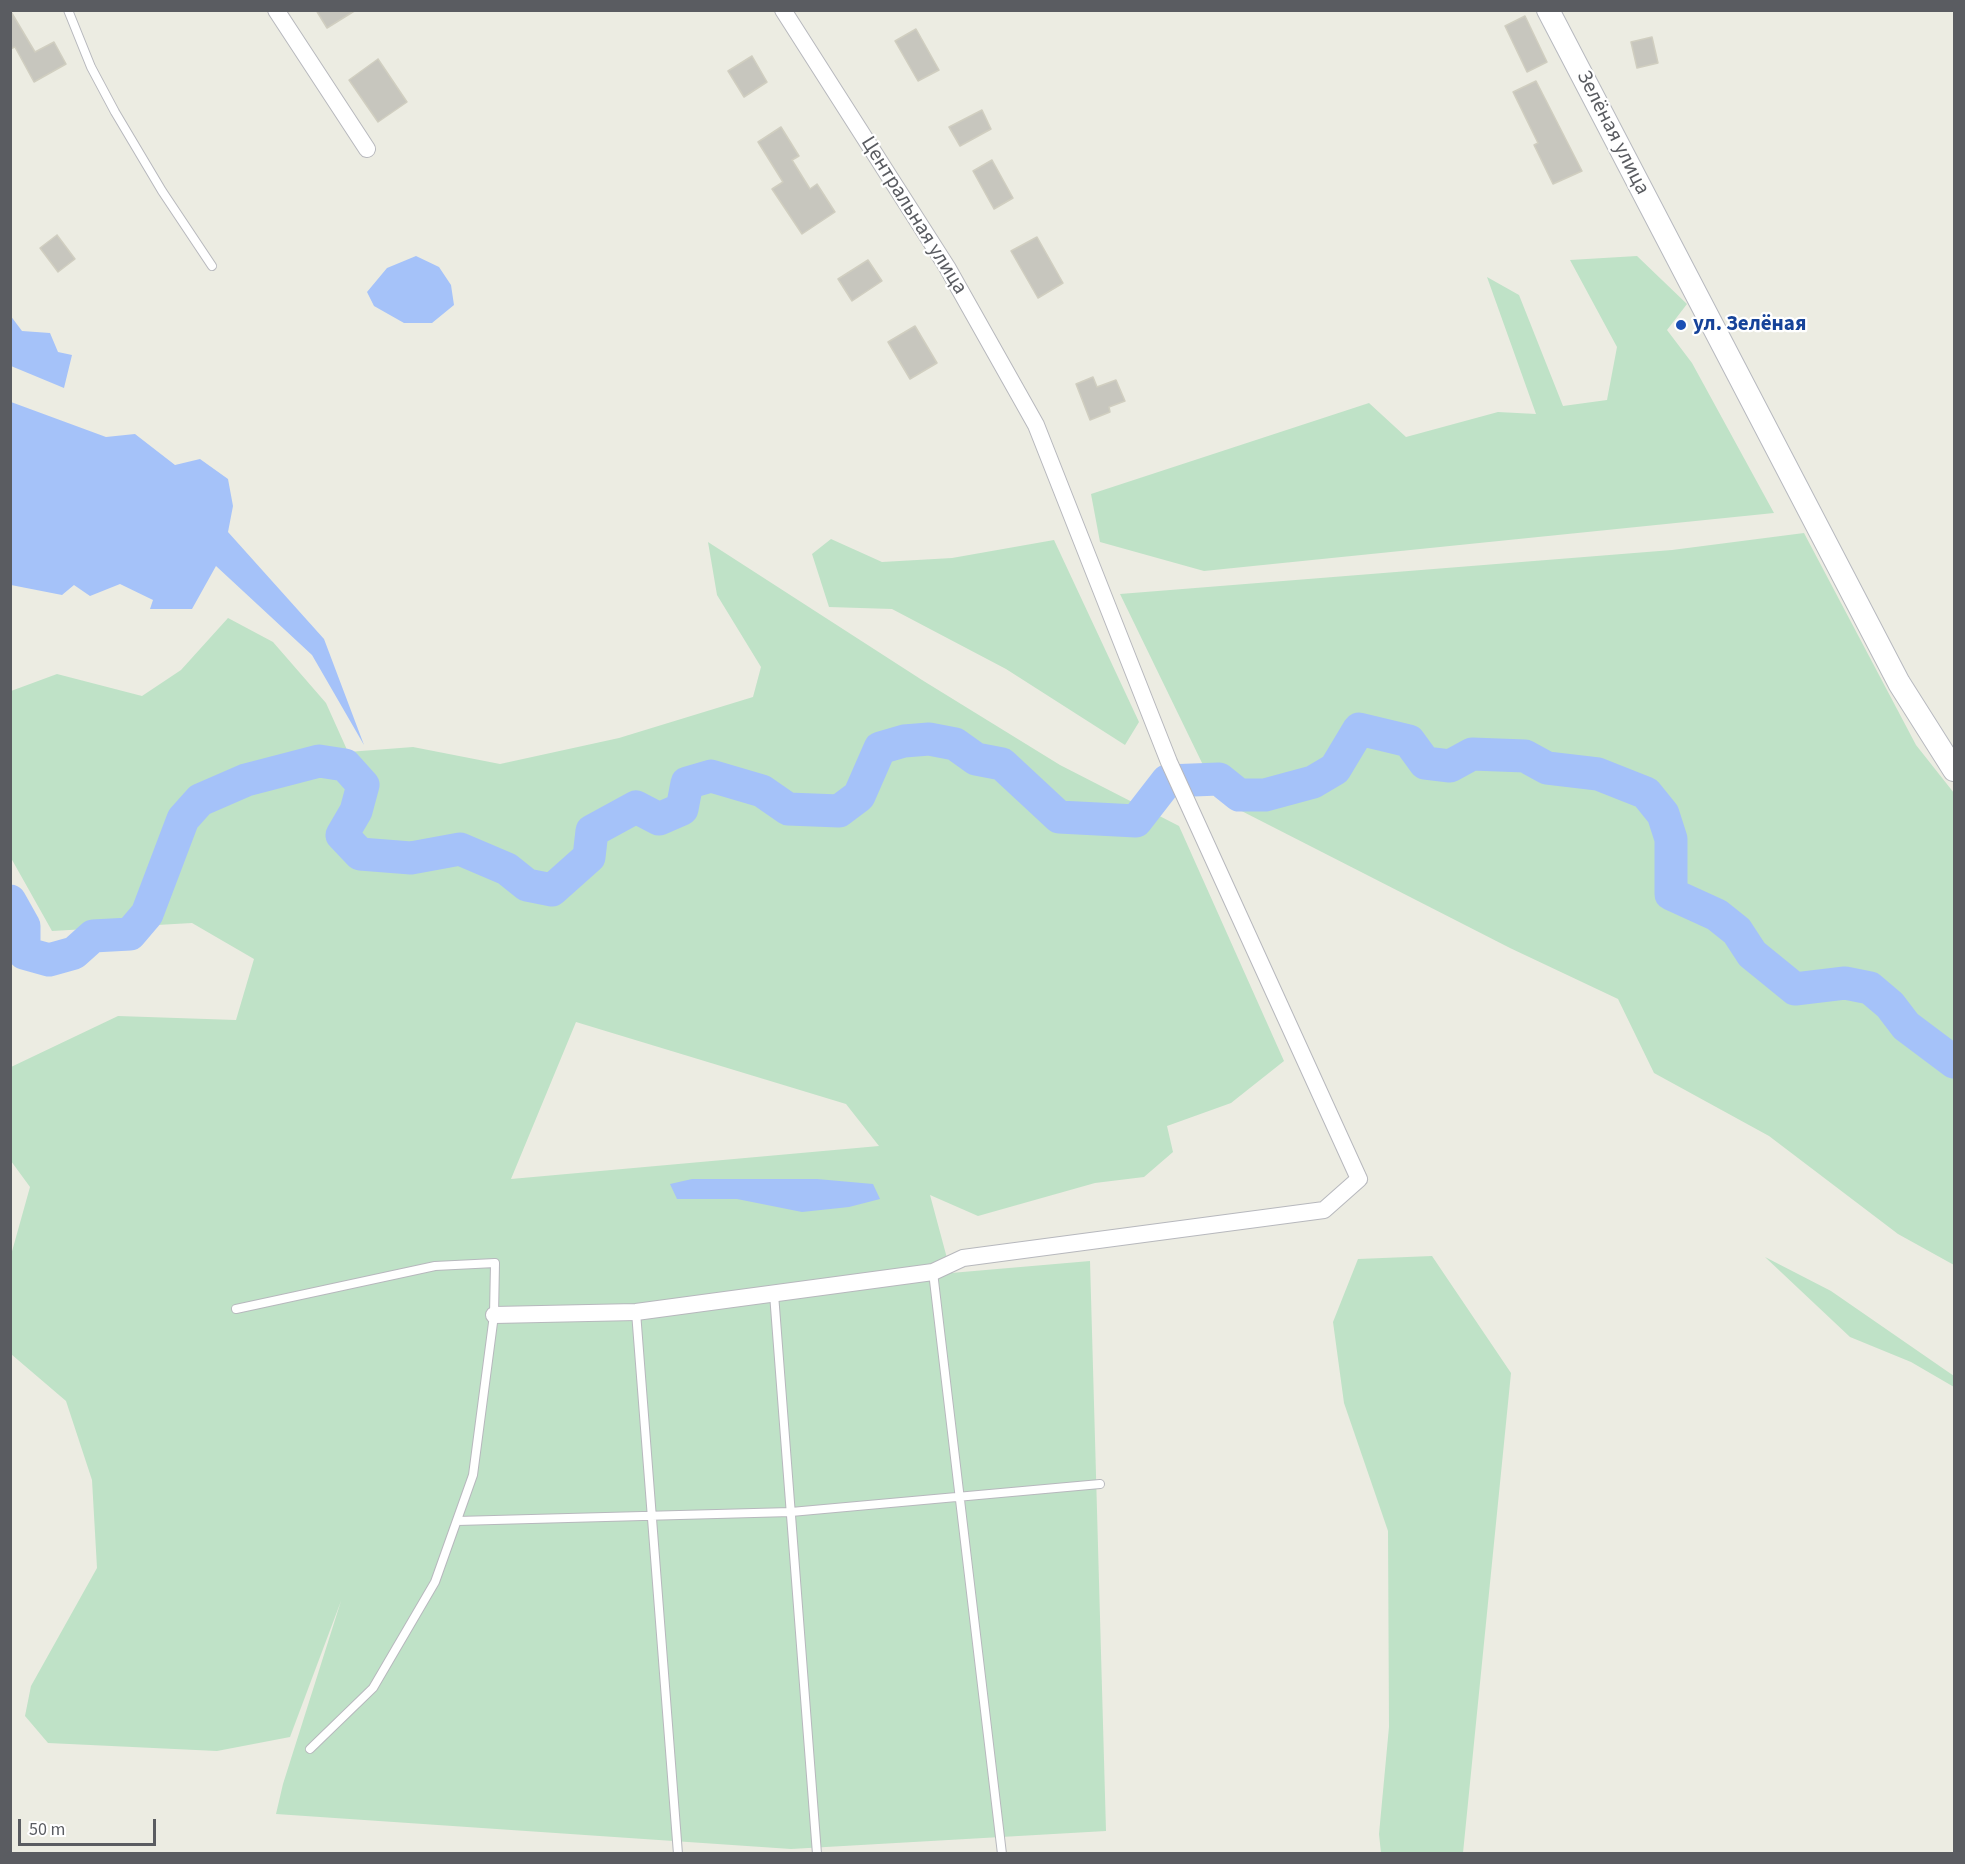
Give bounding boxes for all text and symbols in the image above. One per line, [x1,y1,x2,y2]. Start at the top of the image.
street label: Зелёная улица [1570,67,1654,199]
street label: Центральная улица [854,132,972,300]
place label: ул. Зелёная [1693,312,1806,338]
marker: ул. Зелёная [1674,318,1688,332]
scale bar [21,1807,159,1845]
text: 50 m [29,1817,65,1842]

